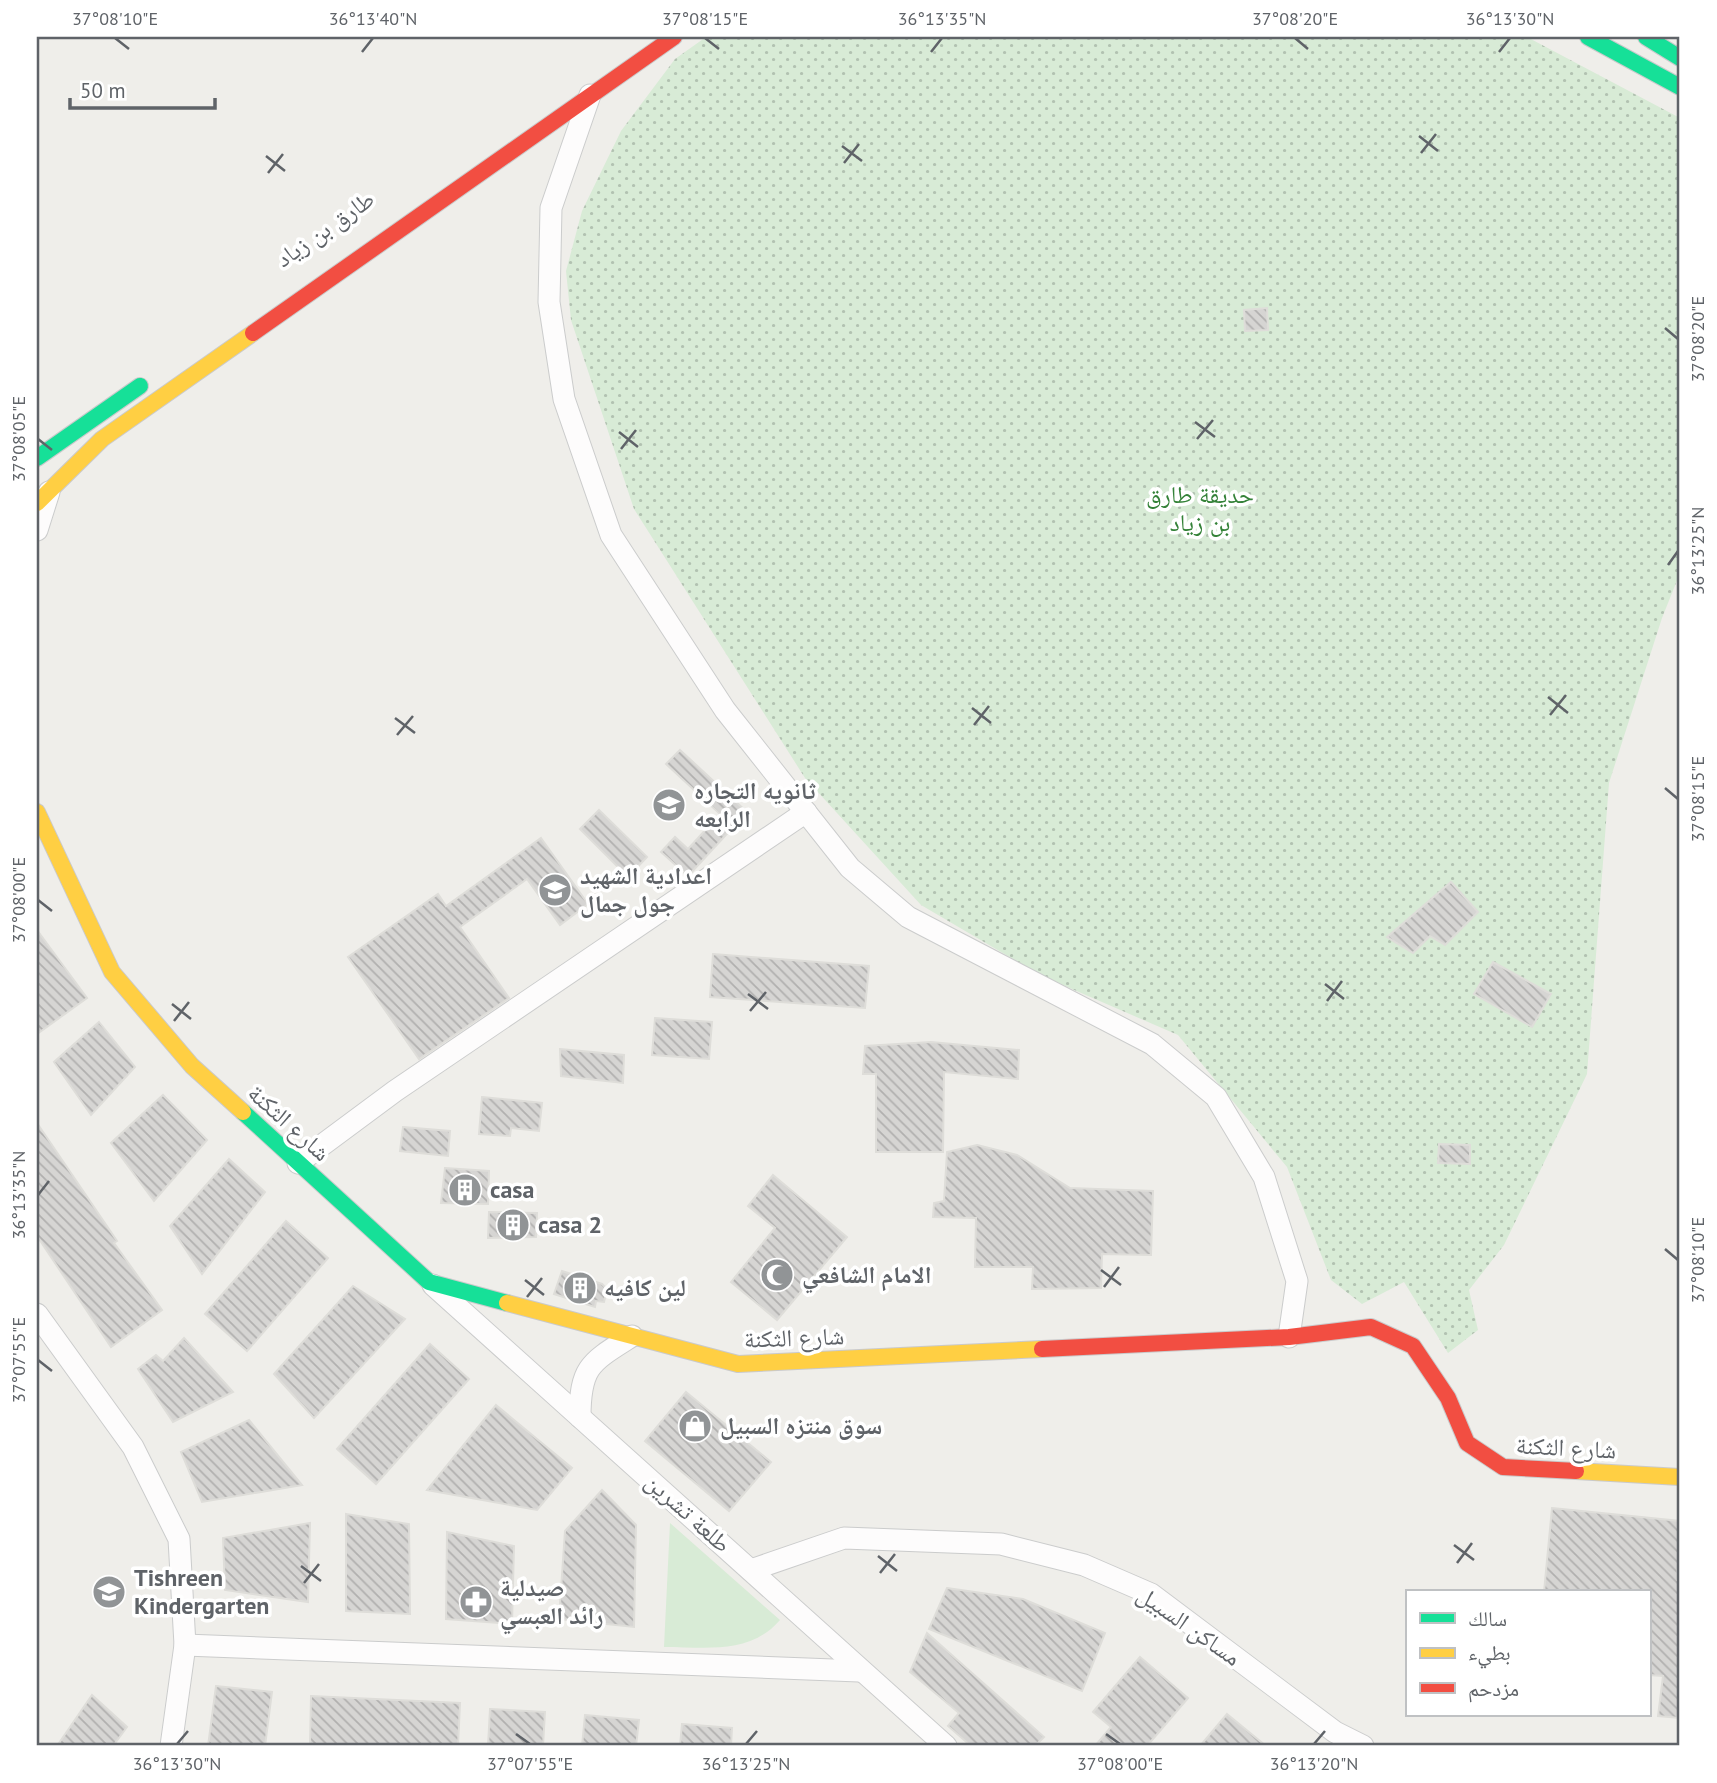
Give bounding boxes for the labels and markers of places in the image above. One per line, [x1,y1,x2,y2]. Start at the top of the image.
place label: ثانويه التجاره الرابعه [694,775,816,834]
school or university icon: ثانويه التجاره الرابعه [650,786,688,824]
place label: اعدادية الشهيد جول جمال [580,860,712,919]
school or university icon: اعدادية الشهيد جول جمال [536,871,574,909]
building icon: casa [446,1171,484,1209]
place label: casa [490,1174,534,1205]
building icon: casa 2 [494,1206,532,1244]
place label: casa 2 [538,1209,602,1240]
mosque icon: الامام الشافعي [758,1256,796,1294]
place label: الامام الشافعي [802,1259,932,1294]
building icon: لين كافيه [561,1269,599,1307]
place label: لين كافيه [604,1272,686,1303]
shop icon: سوق منتزه السبيل [676,1407,714,1445]
place label: سوق منتزه السبيل [720,1410,882,1441]
place label: Tishreen Kindergarten [134,1562,269,1621]
place label: صيدلية رائد العبسي [500,1572,603,1635]
school or university icon: Tishreen Kindergarten [90,1573,128,1611]
pharmacy icon: صيدلية رائد العبسي [457,1583,495,1621]

